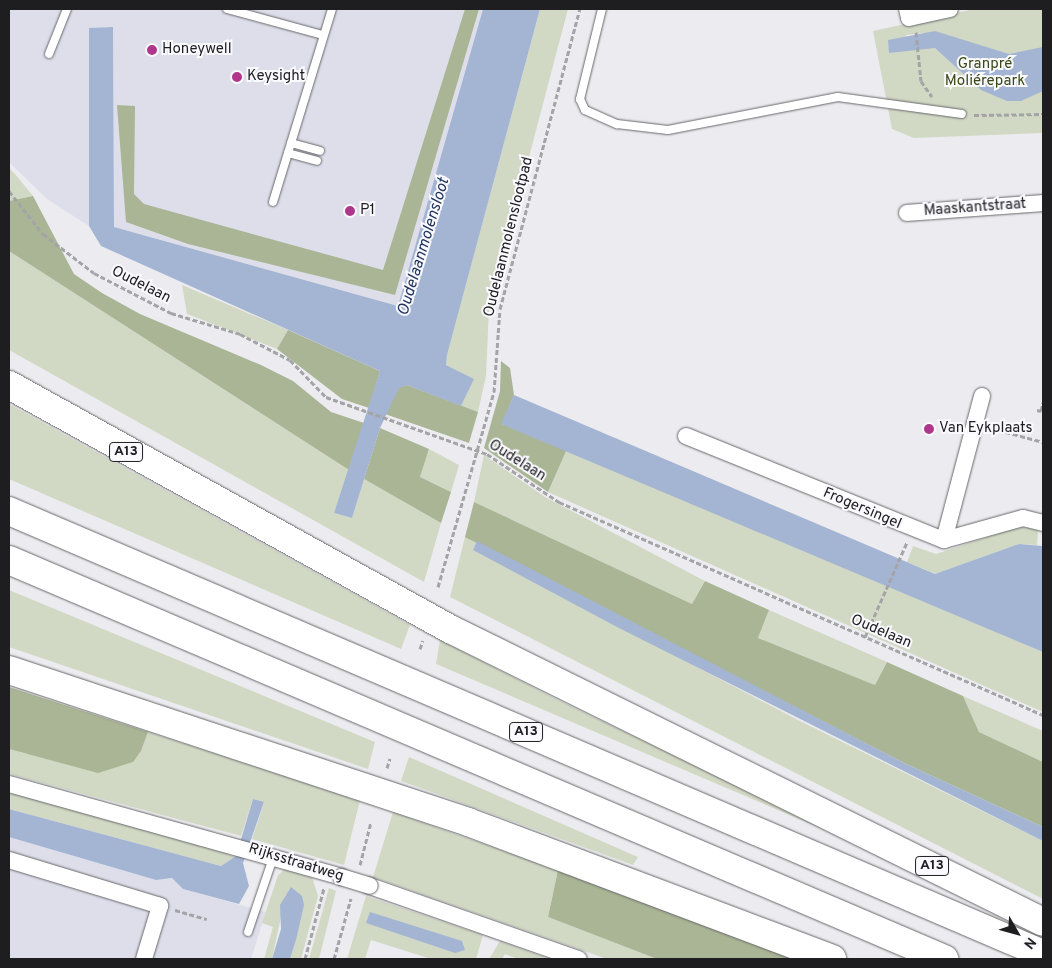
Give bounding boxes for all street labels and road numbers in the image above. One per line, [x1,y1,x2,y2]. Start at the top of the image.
street label: Oudelaanmolenslootpad [480,155,538,319]
street label: Maaskantstraat [923,195,1027,221]
street label: Oudelaan [108,262,174,308]
street label: Oudelaan [485,436,549,486]
road number: A13 [108,441,144,464]
street label: Frogersingel [820,484,904,534]
street label: Oudelaan [848,611,914,653]
road number: A13 [508,720,544,744]
street label: Rijksstraatweg [246,840,346,886]
road number: A13 [914,854,950,878]

